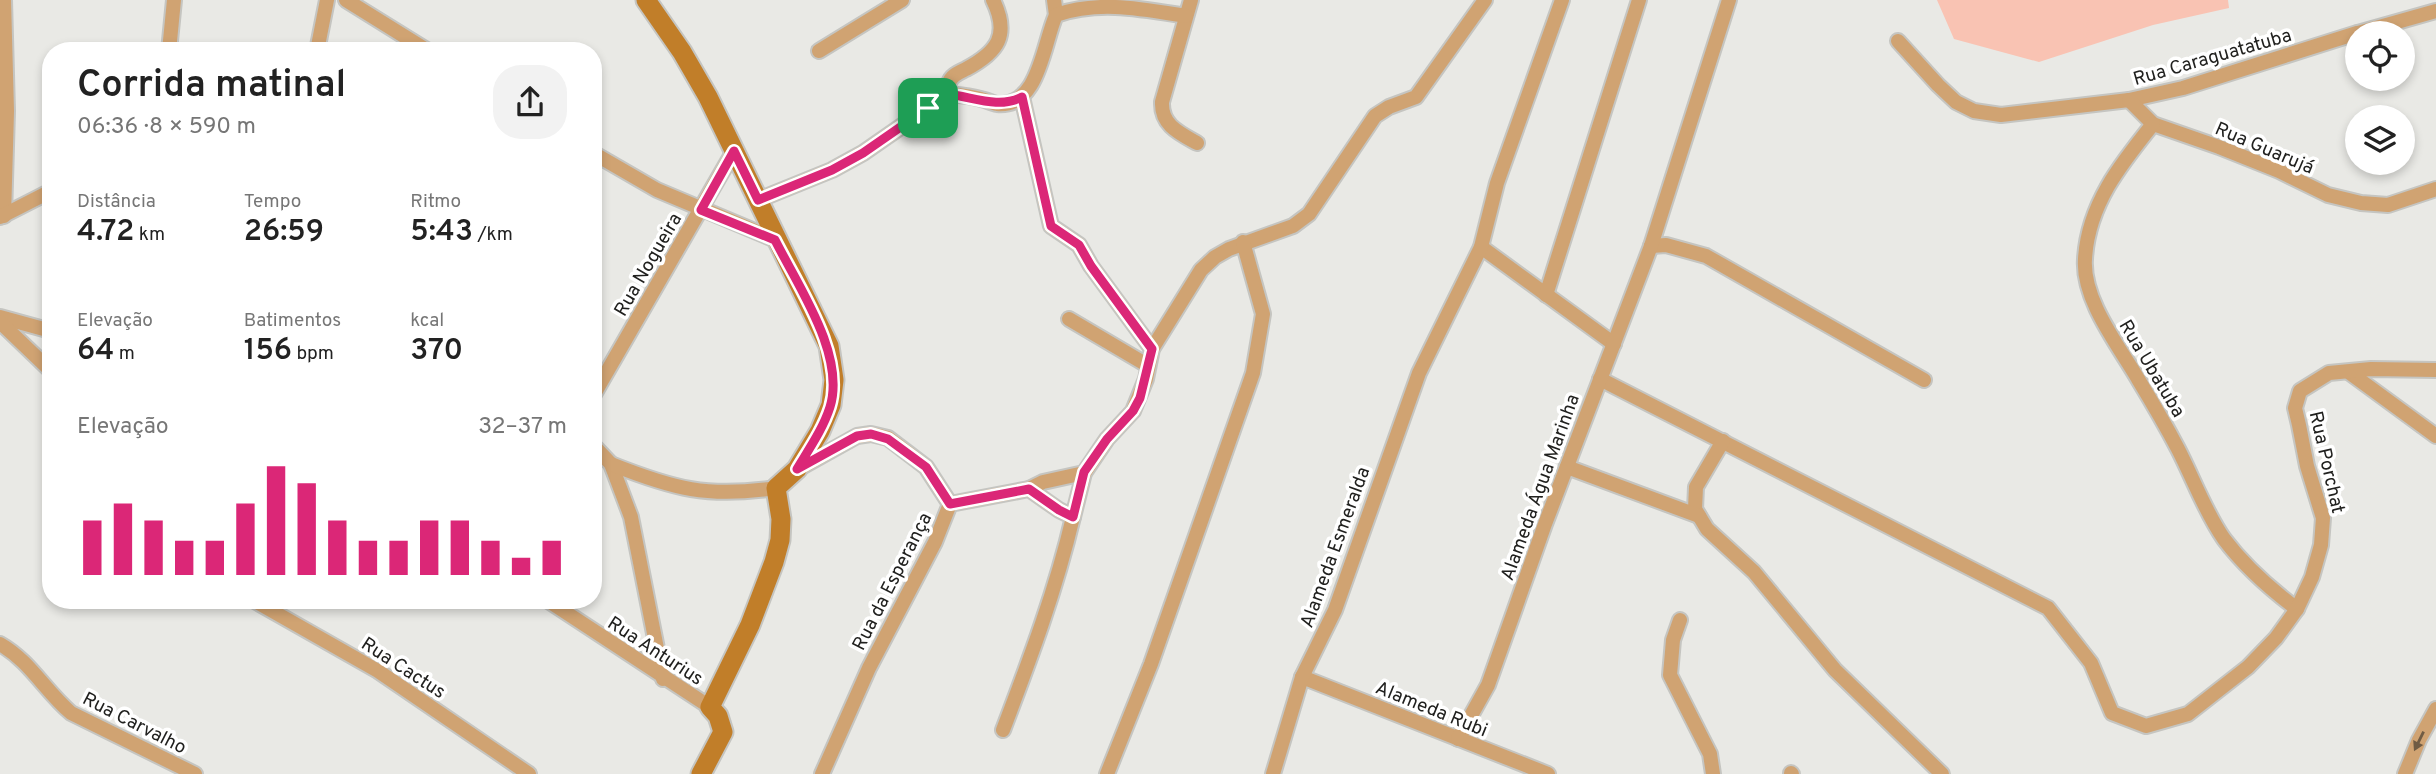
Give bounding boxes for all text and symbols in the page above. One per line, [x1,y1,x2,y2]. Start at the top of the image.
map controls [2345,21,2415,175]
button: locate [2345,21,2415,91]
street label: Rua Caraguatatuba [2131,24,2295,92]
text: Corrida matinal [77,62,346,111]
button: share [493,65,567,139]
pin [898,78,958,138]
icon: arrive [909,89,947,127]
button: layers [2345,105,2415,175]
text: 06:36 · 8 × 590 m [77,113,256,142]
street label: Rua Guarujá [2211,117,2317,180]
text: Distância [77,190,156,214]
text: Tempo [244,190,301,214]
text: Ritmo [410,190,461,214]
street label: Rua Nogueira [609,209,688,321]
text: 4.72 [77,214,134,251]
text: 26:59 [244,214,324,251]
text: 5:43 [410,214,473,251]
text: km [134,223,165,247]
text: /km [473,223,513,247]
text: Elevação [77,309,153,333]
text: Batimentos [244,309,341,333]
text: kcal [410,309,444,333]
street label: Rua Ubatuba [2113,316,2190,422]
text: 64 [77,333,114,370]
text: 156 [244,333,292,370]
text: 370 [410,333,463,370]
text: m [114,342,135,366]
text: bpm [292,342,334,366]
street label: Alameda Água Marinha [1495,391,1586,584]
street label: Rua Porchat [2303,409,2349,516]
text: Elevação [77,413,169,442]
text: 32–37 m [478,413,567,442]
street label: Alameda Esmeralda [1296,464,1376,631]
street label: Rua da Esperança [848,509,938,655]
street label: Rua Anturius [602,612,707,692]
street label: Rua Cactus [356,633,450,705]
street label: Alameda Rubi [1372,676,1491,743]
street label: Rua Carvalho [78,687,190,760]
one-way arrow [2413,731,2425,751]

